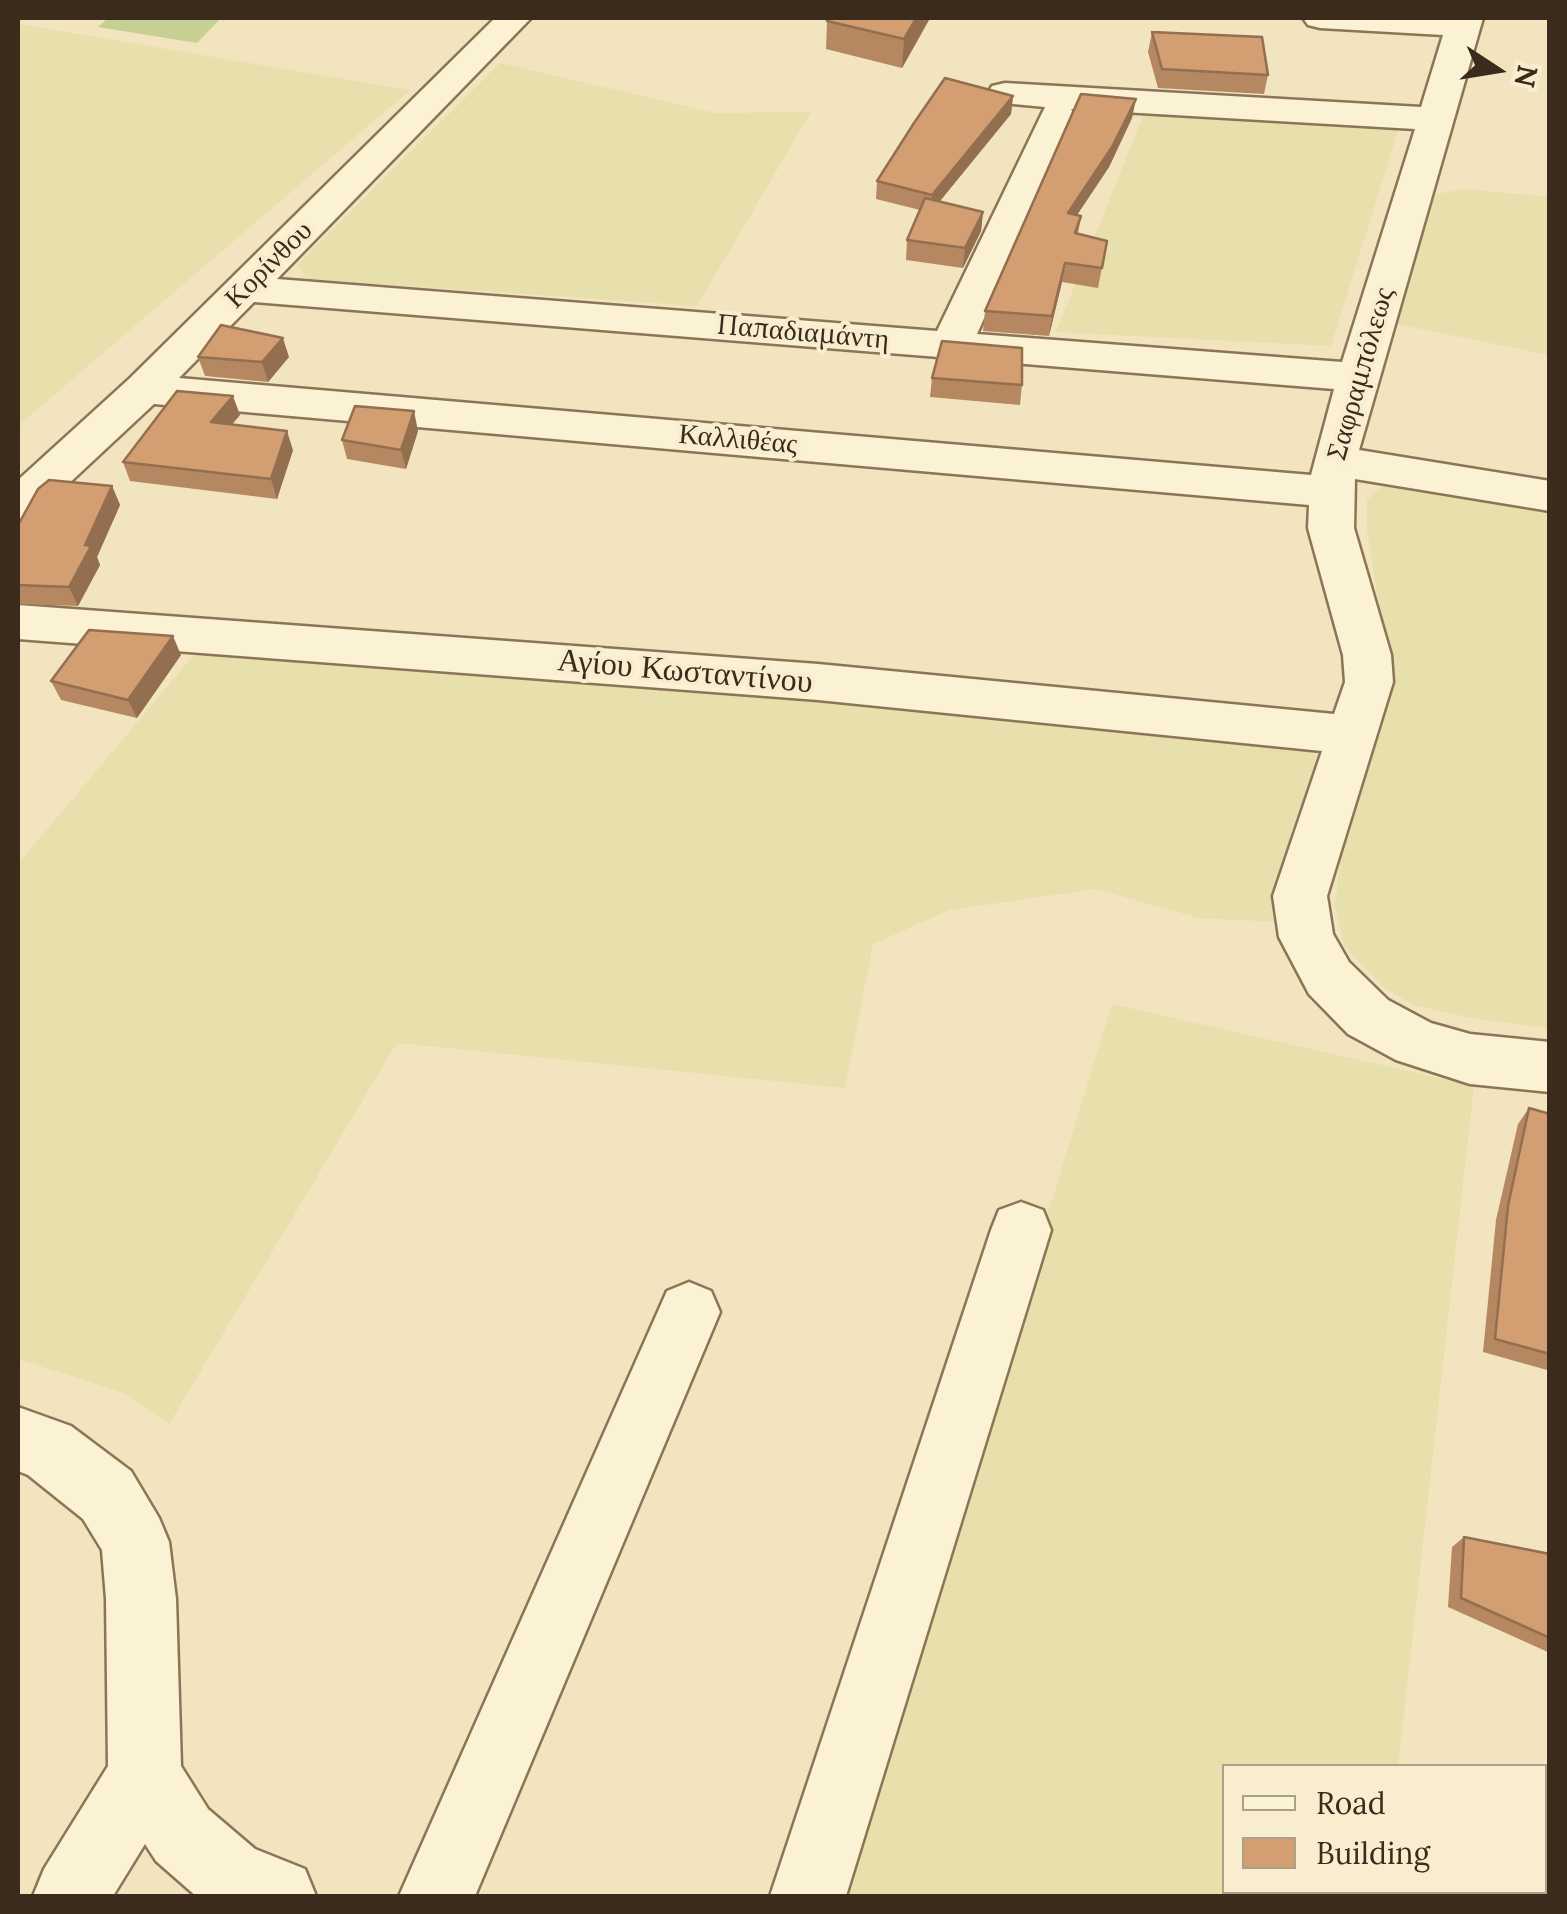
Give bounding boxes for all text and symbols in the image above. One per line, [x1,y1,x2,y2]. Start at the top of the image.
north arrow [1447,20,1547,120]
text: N [1506,62,1546,91]
street label: Κορίνθου [218,214,320,316]
street label: Σαφραμπόλεως [1320,284,1402,464]
street label: Παπαδιαμάντη [716,309,890,357]
street label: Καλλιθέας [677,418,799,462]
street label: Αγίου Κωσταντίνου [556,642,814,702]
legend [1222,1764,1547,1894]
text: Road [1316,1784,1386,1822]
text: Building [1316,1834,1430,1872]

